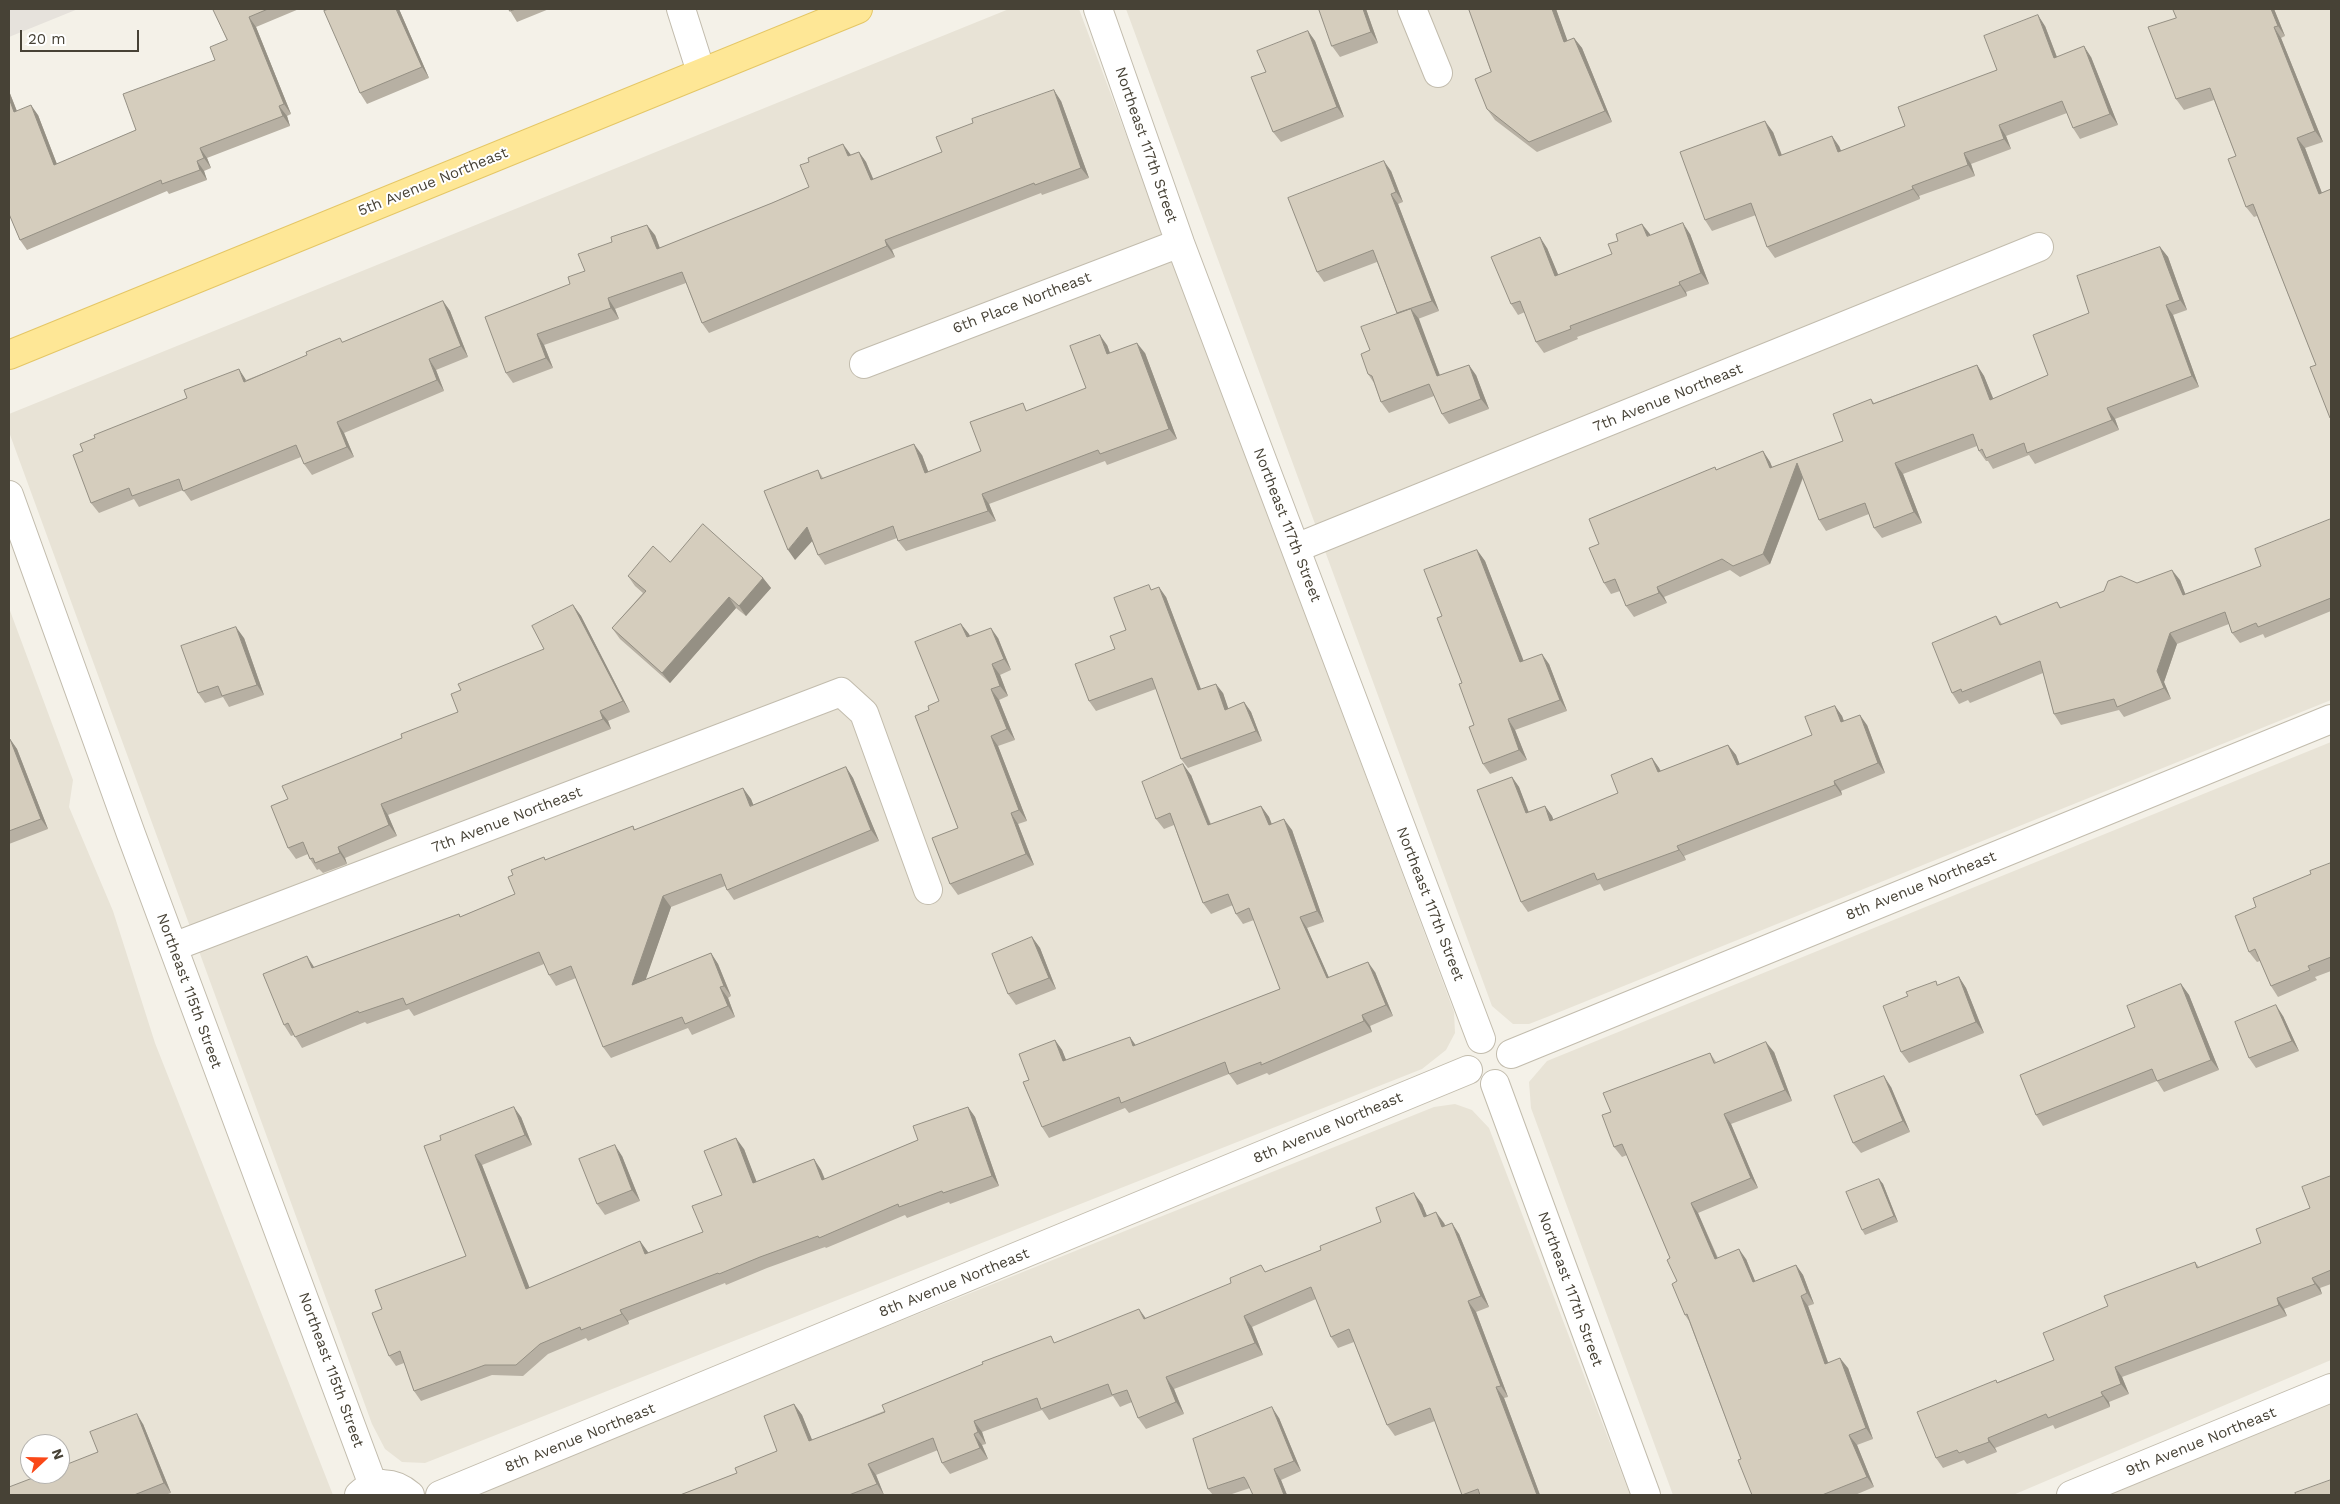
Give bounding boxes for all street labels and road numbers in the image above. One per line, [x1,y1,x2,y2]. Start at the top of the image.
street label: Northeast 117th Street [1111,65,1181,225]
street label: 5th Avenue Northeast [355,144,511,220]
street label: 6th Place Northeast [950,268,1094,338]
street label: 7th Avenue Northeast [1591,360,1745,436]
street label: Northeast 117th Street [1249,445,1325,605]
street label: 7th Avenue Northeast [429,783,585,857]
street label: Northeast 117th Street [1392,824,1468,984]
street label: 8th Avenue Northeast [1843,848,1999,924]
street label: Northeast 115th Street [153,911,225,1071]
street label: 8th Avenue Northeast [1251,1088,1405,1168]
street label: Northeast 117th Street [1534,1209,1606,1369]
street label: 8th Avenue Northeast [876,1245,1032,1321]
street label: Northeast 115th Street [295,1290,367,1450]
street label: 8th Avenue Northeast [502,1400,658,1476]
street label: 9th Avenue Northeast [2123,1404,2279,1480]

